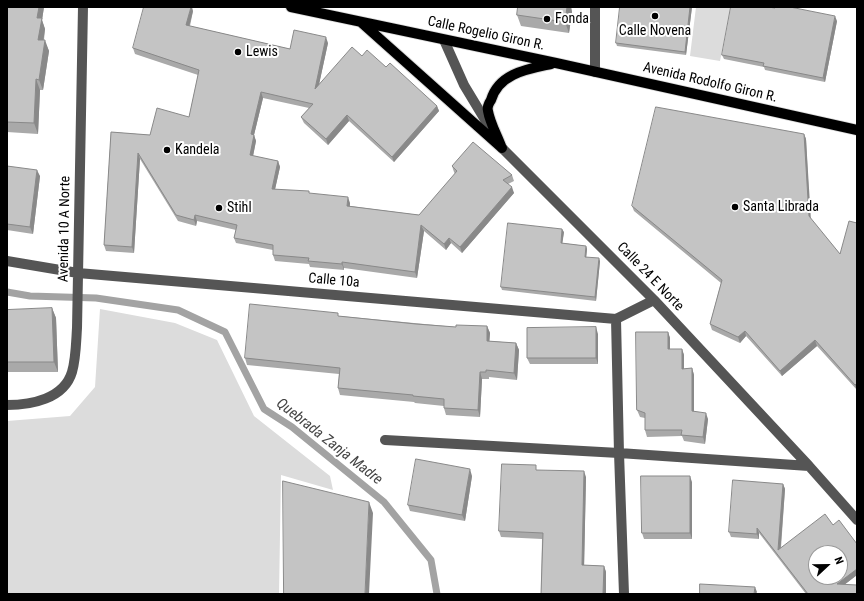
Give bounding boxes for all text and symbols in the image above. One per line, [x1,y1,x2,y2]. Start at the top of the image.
place label: Fonda [555,11,589,27]
marker: Calle Novena [650,11,660,21]
street label: Calle Rogelio Giron R. [426,13,546,55]
marker: Fonda [542,14,552,24]
place label: Calle Novena [619,23,691,39]
place label: Lewis [246,44,278,60]
marker: Lewis [233,47,243,57]
street label: Avenida Rodolfo Giron R. [641,59,779,107]
place label: Kandela [175,142,220,158]
marker: Kandela [162,145,172,155]
street label: Avenida 10 A Norte [56,176,74,282]
place label: Santa Librada [743,199,819,215]
place label: Stihl [227,200,252,216]
marker: Santa Librada [730,202,740,212]
marker: Stihl [214,203,224,213]
street label: Calle 24 E Norte [613,239,687,315]
street label: Calle 10a [308,270,360,292]
water label: Quebrada Zanja Madre [272,395,386,489]
north arrow [808,545,848,585]
text: N [831,555,846,566]

